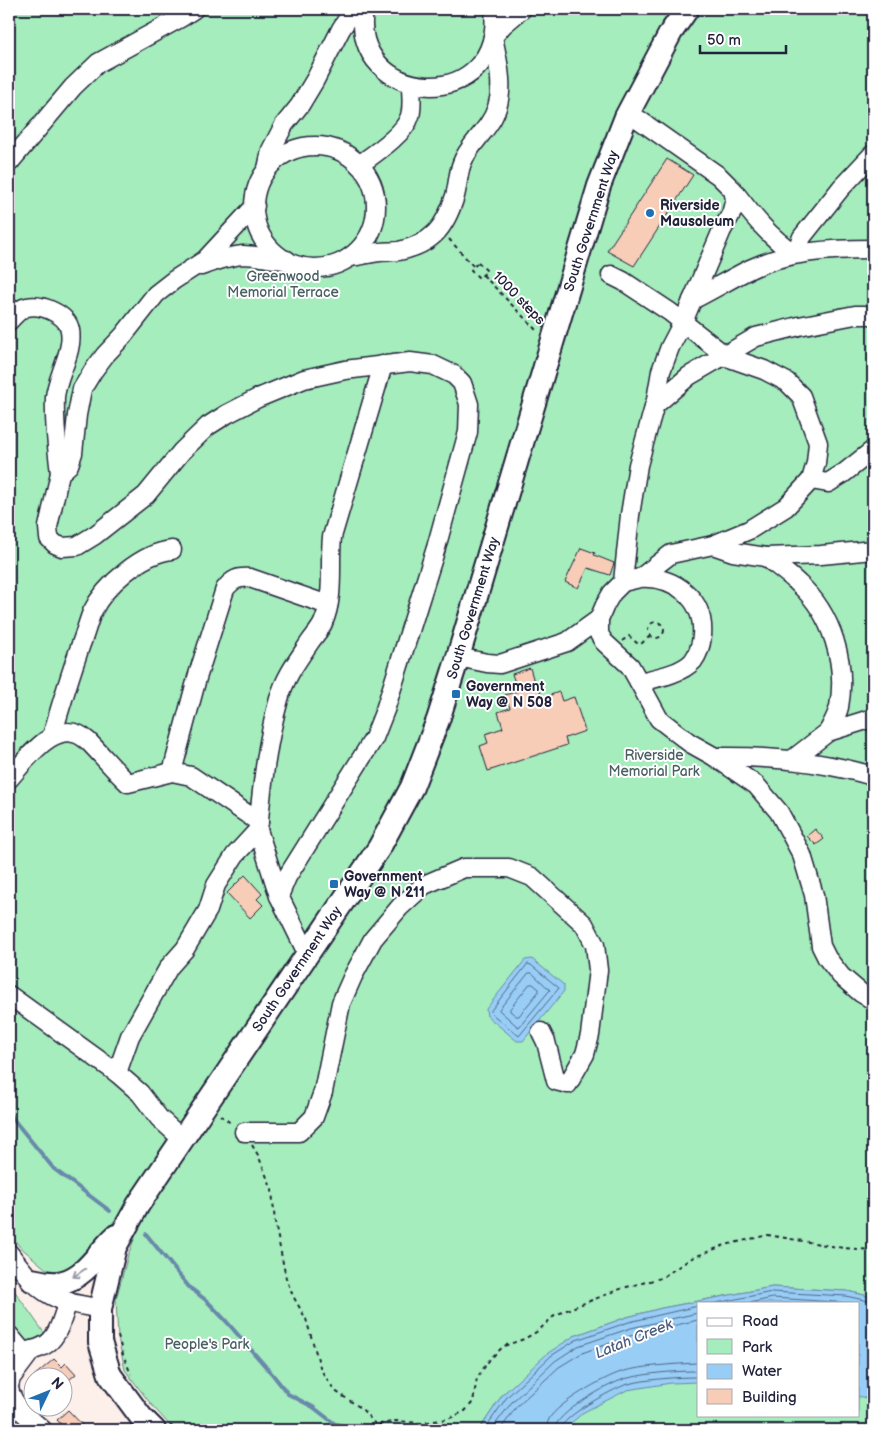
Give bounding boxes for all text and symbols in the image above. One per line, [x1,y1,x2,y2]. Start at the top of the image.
scale bar [700,22,786,54]
text: 50 m [707,31,741,50]
street label: South Government Way [560,148,622,294]
place label: Riverside Mausoleum [660,197,734,230]
marker: Riverside Mausoleum [644,207,656,219]
park label: Greenwood Memorial Terrace [227,268,339,301]
street label: 1000 steps [489,268,549,328]
street label: South Government Way [443,534,503,681]
place label: Government Way @ N 508 [466,678,552,711]
marker: Government Way @ N 508 [450,688,462,700]
park label: Riverside Memorial Park [608,747,700,780]
place label: Government Way @ N 211 [344,868,425,901]
marker: Government Way @ N 211 [328,878,340,890]
street label: South Government Way [249,903,346,1035]
one-way arrow [73,1268,87,1278]
legend [697,1302,860,1416]
text: Road [742,1312,778,1331]
water label: Latah Creek [592,1315,676,1363]
park label: People's Park [165,1336,250,1353]
text: Park [742,1338,773,1357]
text: Water [742,1362,782,1381]
north arrow [22,1366,72,1416]
text: N [47,1374,67,1393]
text: Building [742,1388,797,1407]

